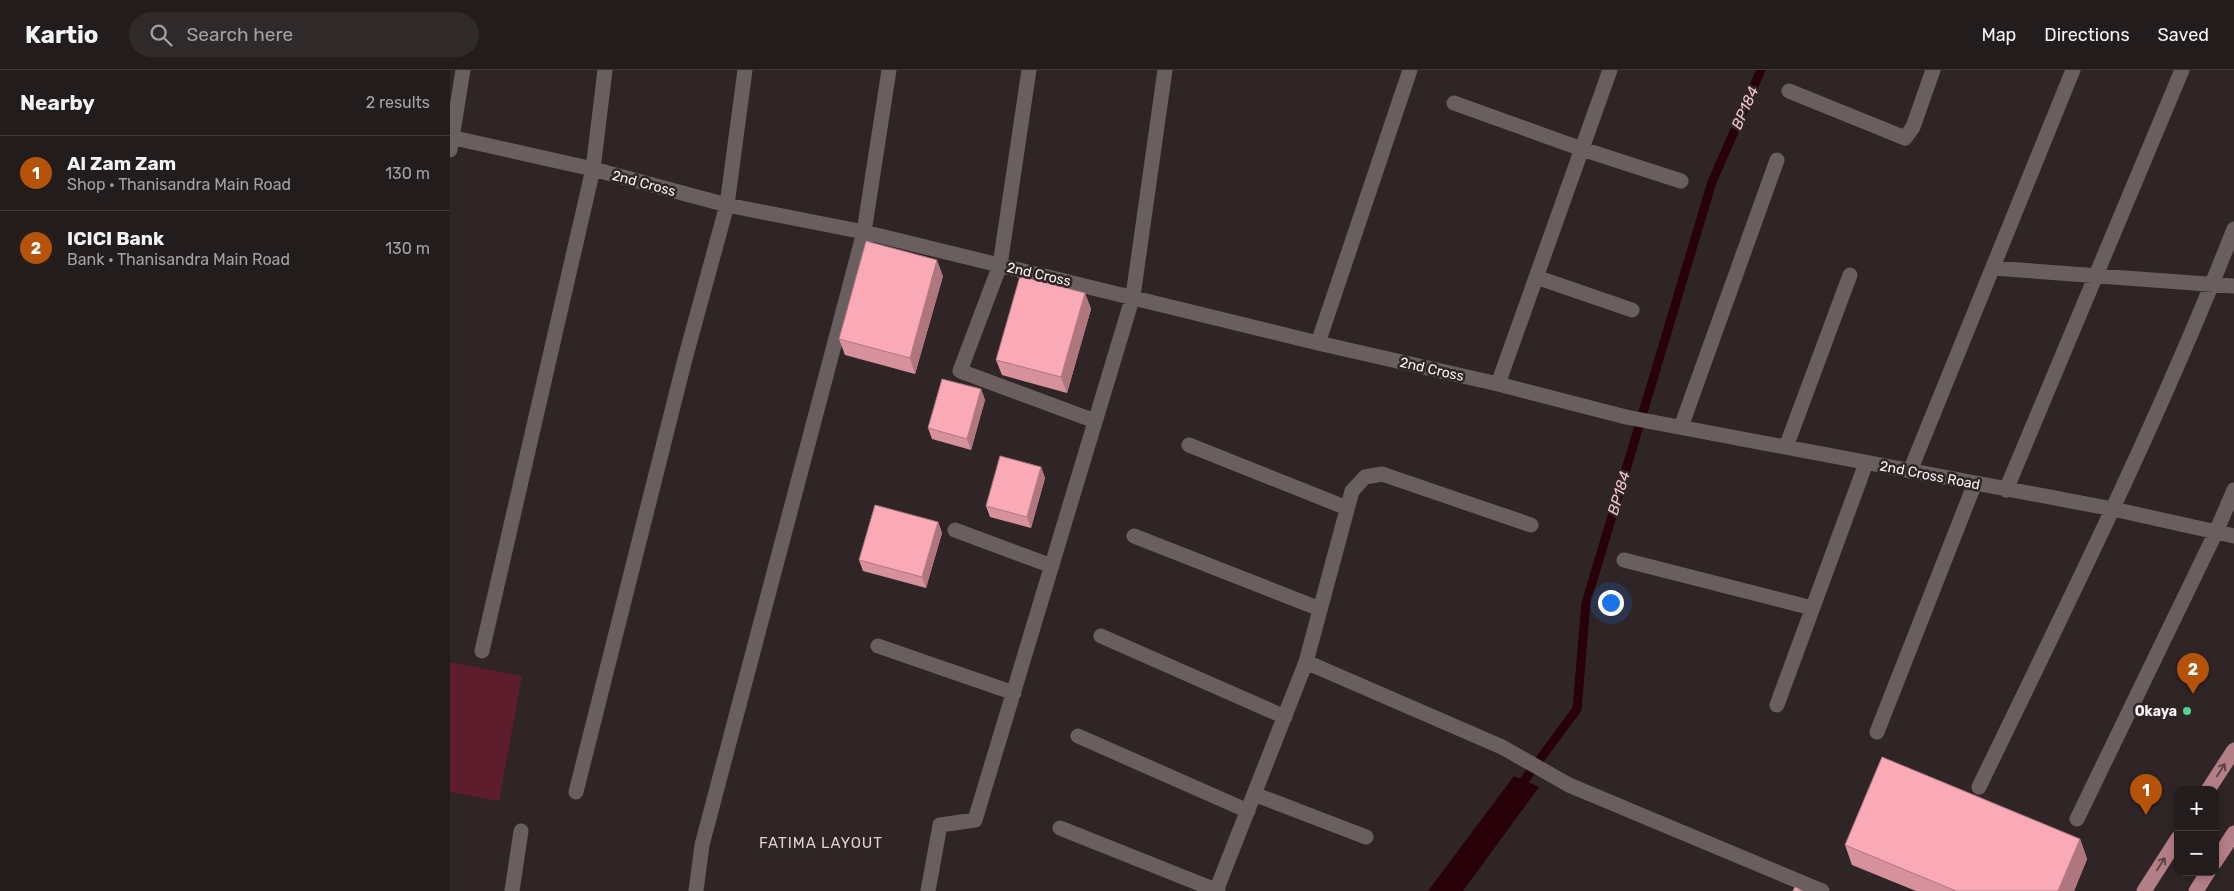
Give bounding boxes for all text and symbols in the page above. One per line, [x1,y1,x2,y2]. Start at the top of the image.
search box [129,12,479,57]
text: Kartio [25,21,99,49]
icon: search [147,21,175,49]
text: Search here [187,23,293,46]
text: Map [1981,24,2016,46]
text: Directions [2044,24,2130,46]
text: Saved [2158,24,2209,46]
water label: BP184 [1728,84,1762,132]
text: Nearby [20,90,95,115]
text: 2 results [366,93,430,112]
text: Al Zam Zam [67,152,176,175]
text: 1 [32,164,40,183]
text: 130 m [385,164,430,183]
street label: 2nd Cross [610,167,678,200]
text: Shop · Thanisandra Main Road [67,175,291,194]
text: ICICI Bank [67,227,164,250]
text: 2 [31,239,41,258]
text: 130 m [385,239,430,258]
text: Bank · Thanisandra Main Road [67,250,290,269]
street label: 2nd Cross [1005,259,1073,290]
street label: 2nd Cross [1398,354,1466,385]
street label: 2nd Cross Road [1878,457,1982,494]
water label: BP184 [1604,469,1634,517]
your location [1598,590,1624,616]
pin: 2 [2177,653,2209,694]
place label: Okaya [2135,703,2177,720]
marker: Okaya [2181,705,2193,717]
one-way arrow [2217,763,2227,777]
pin: 1 [2130,774,2162,815]
map controls [2174,786,2219,876]
button: + [2174,786,2219,831]
button: − [2174,831,2219,876]
district label: FATIMA LAYOUT [759,834,883,852]
one-way arrow [2156,858,2166,872]

